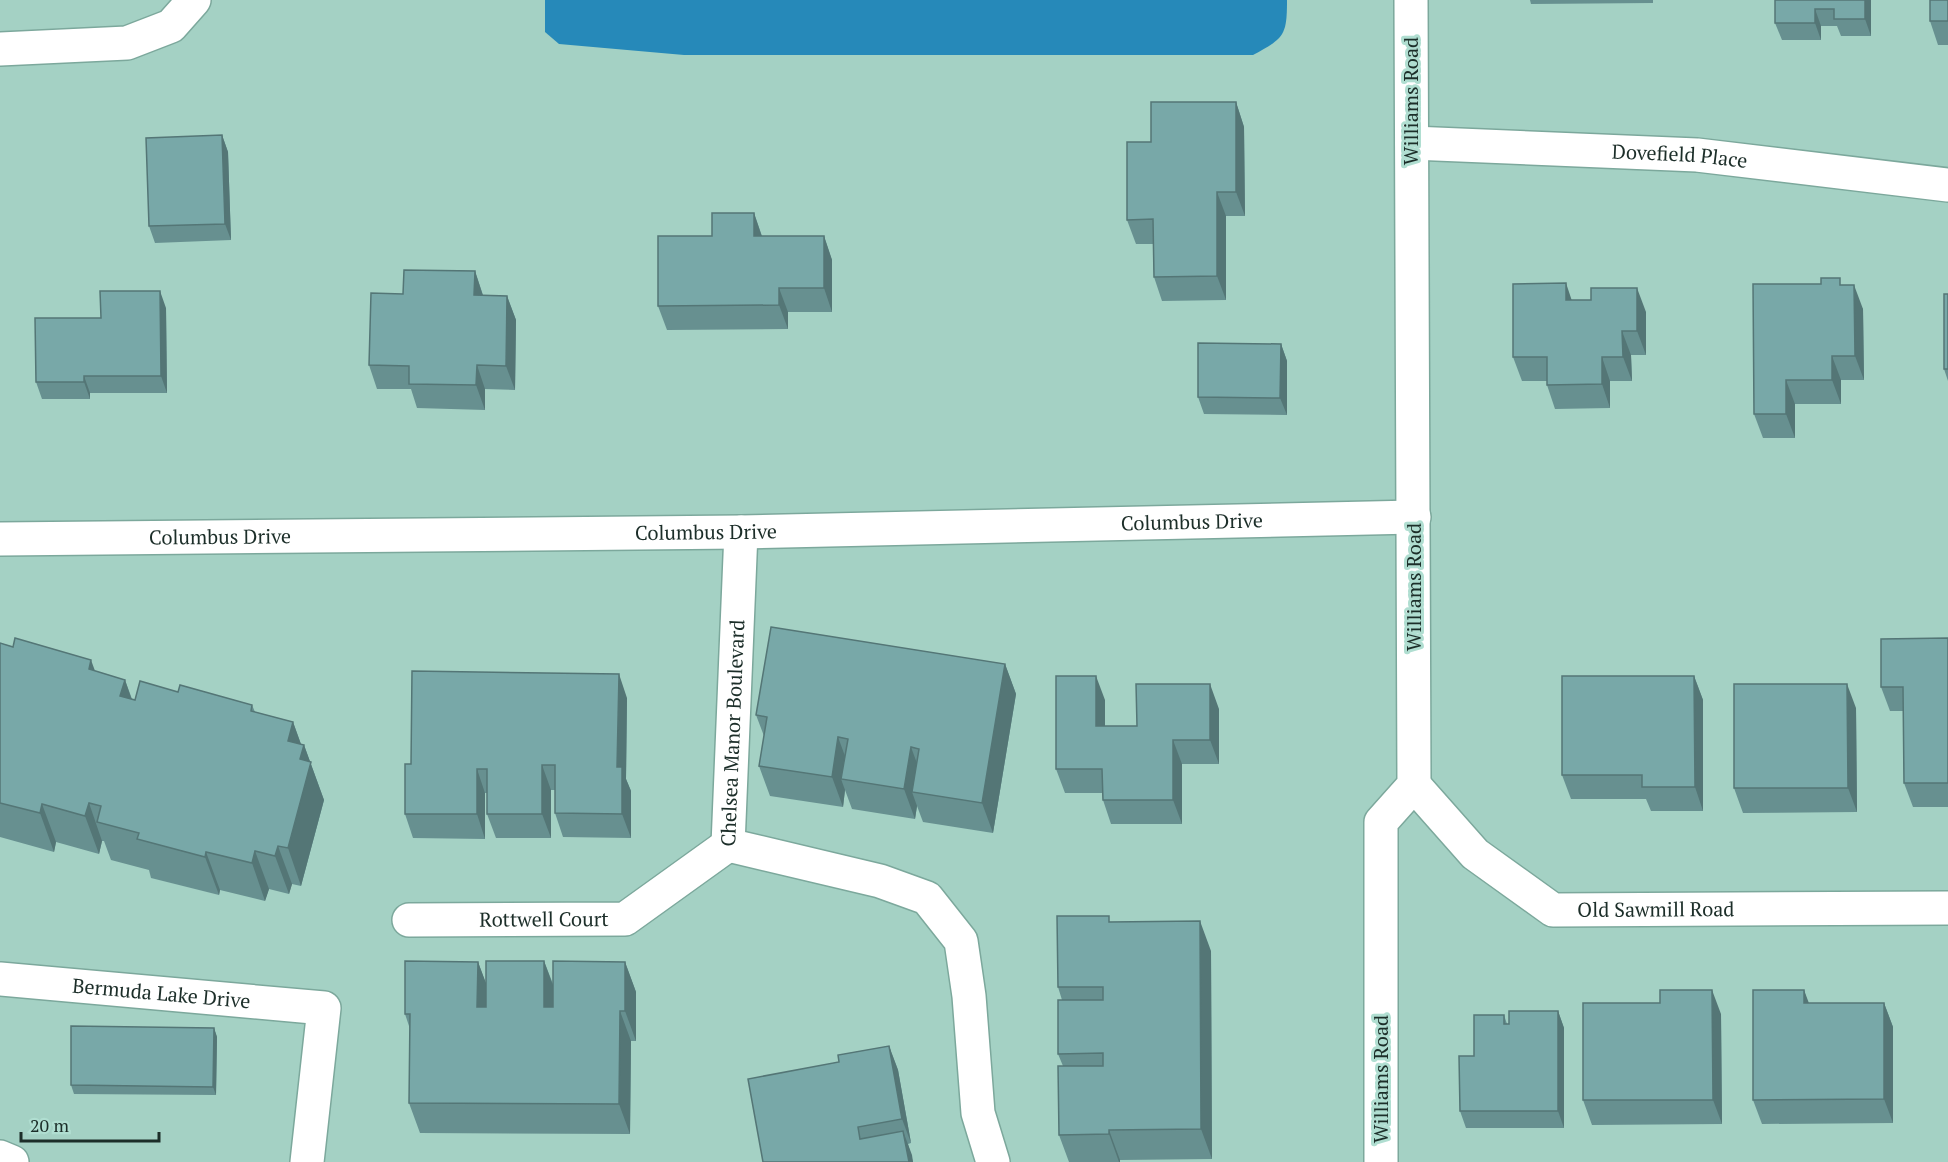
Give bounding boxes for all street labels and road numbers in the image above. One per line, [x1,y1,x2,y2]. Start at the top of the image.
street label: Williams Road [1397,37,1424,165]
street label: Dovefield Place [1611,137,1749,174]
street label: Columbus Drive [1121,506,1263,537]
street label: Columbus Drive [635,517,777,546]
street label: Columbus Drive [149,522,291,551]
street label: Williams Road [1400,523,1427,651]
street label: Chelsea Manor Boulevard [714,619,750,847]
street label: Old Sawmill Road [1577,895,1735,923]
street label: Rottwell Court [479,905,609,933]
street label: Bermuda Lake Drive [71,972,252,1014]
street label: Williams Road [1367,1015,1394,1143]

